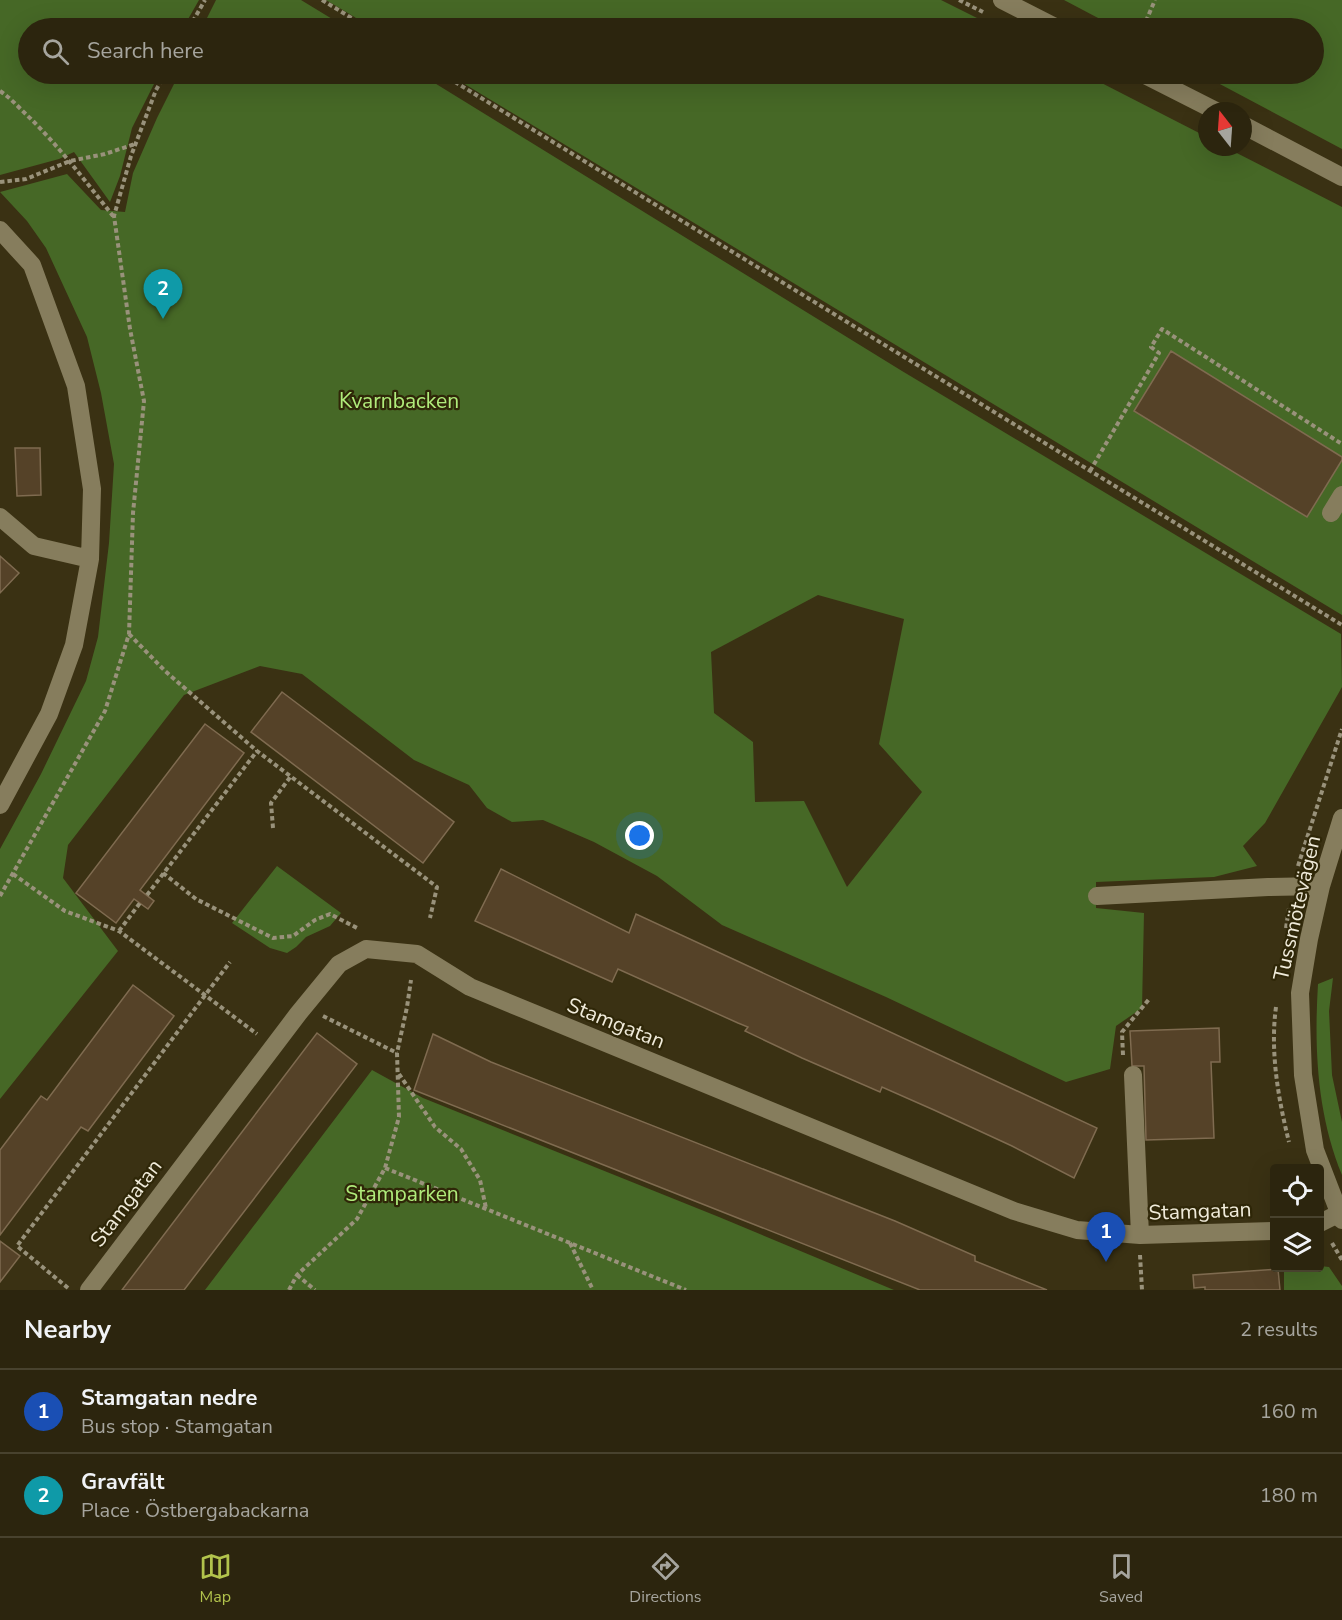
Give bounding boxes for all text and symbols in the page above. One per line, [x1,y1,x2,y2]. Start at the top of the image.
search box [18,18,1324,84]
icon: search [39,35,72,68]
text: Search here [87,36,204,66]
north arrow [1198,102,1252,156]
pin: 2 [144,270,182,319]
park label: Kvarnbacken [339,387,459,415]
your location [625,821,654,850]
street label: Tussmötevägen [1267,833,1327,983]
street label: Stamgatan [563,991,669,1055]
street label: Stamgatan [84,1153,168,1253]
map controls [1270,1164,1324,1272]
button: locate [1270,1164,1324,1218]
park label: Stamparken [345,1180,459,1208]
street label: Stamgatan [1148,1195,1252,1227]
pin: 1 [1086,1212,1126,1262]
button: layers [1270,1218,1324,1272]
text: Nearby [24,1312,111,1347]
text: 2 results [1240,1316,1318,1343]
text: Stamgatan nedre [81,1383,258,1413]
text: 1 [38,1398,50,1425]
text: 160 m [1260,1398,1318,1425]
text: Bus stop · Stamgatan [81,1413,273,1440]
text: Gravfält [81,1467,165,1497]
text: 2 [38,1482,50,1509]
text: 180 m [1260,1482,1318,1509]
text: Place · Östbergabackarna [81,1497,309,1524]
tab: Map [199,1550,232,1608]
tab: Directions [629,1550,701,1608]
tab: Saved [1099,1550,1143,1608]

